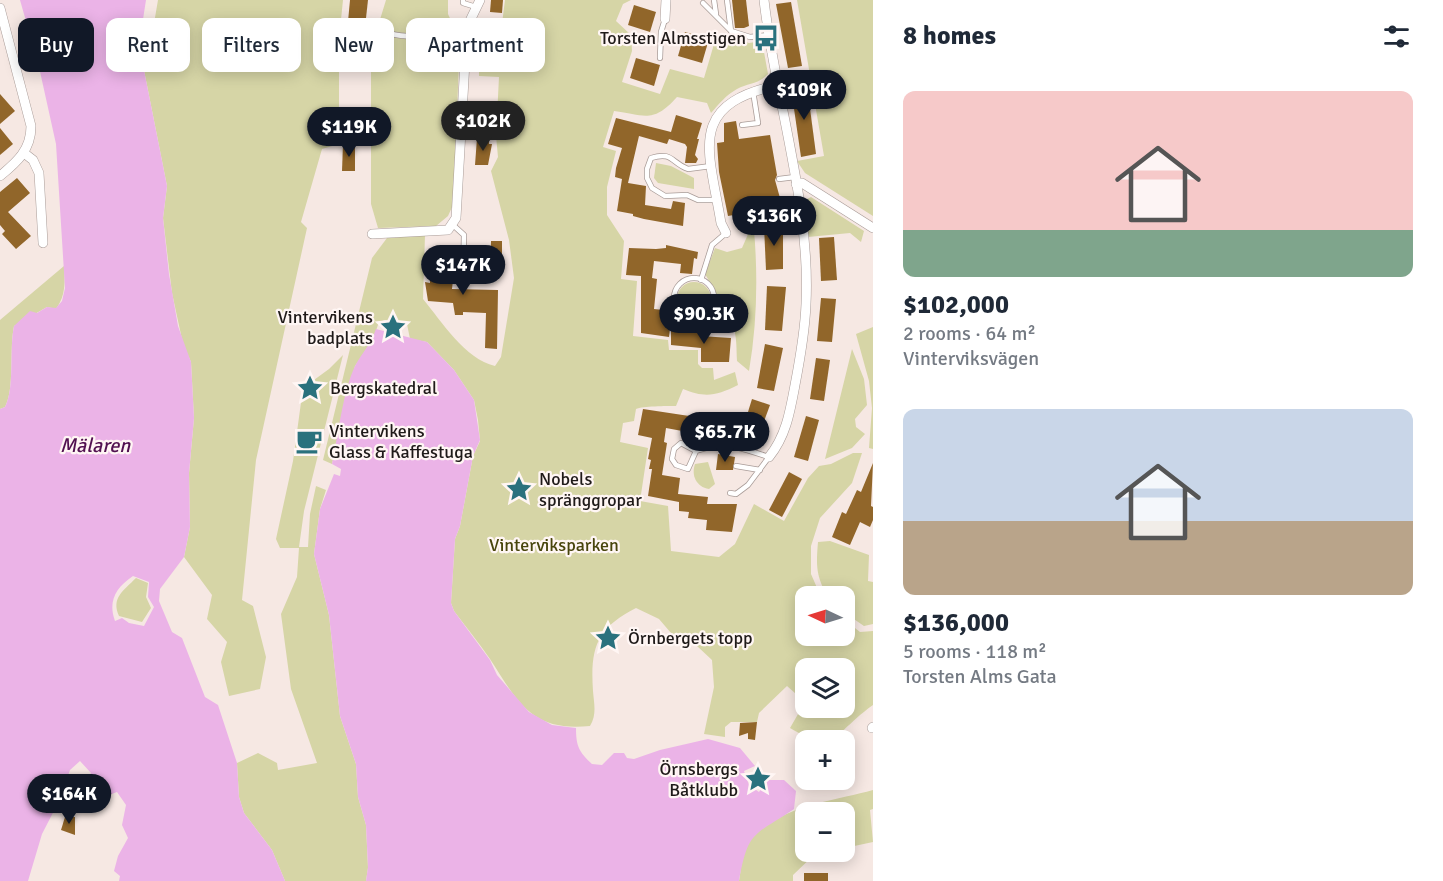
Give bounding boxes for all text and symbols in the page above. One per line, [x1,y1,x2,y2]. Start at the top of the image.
chip: Buy [18,18,94,72]
chip: Rent [106,18,190,72]
chip: Filters [202,18,301,72]
chip: New [313,18,394,72]
chip: Apartment [406,18,545,72]
text: 8 homes [903,20,996,52]
icon: filters [1380,20,1413,53]
bus stop icon: Torsten Almsstigen [751,23,781,53]
place label: Torsten Almsstigen [600,27,746,49]
pin: $109K [762,70,846,121]
text: $109K [776,77,832,102]
pin: $102K [441,101,525,152]
pin: $119K [307,107,391,158]
text: $102K [455,108,511,133]
text: $119K [321,114,377,139]
icon: home [1104,130,1212,238]
pin: $136K [732,196,816,247]
text: $136K [746,203,802,228]
pin: $147K [421,245,505,296]
text: $147K [435,252,491,277]
text: $102,000 [903,289,1009,321]
pin: $90.3K [655,294,753,345]
text: $90.3K [673,301,735,326]
place label: Vintervikens badplats [277,306,373,349]
place icon: Vintervikens badplats [378,312,408,342]
text: 2 rooms · 64 m² [903,321,1036,346]
text: Vinterviksvägen [903,346,1039,371]
place icon: Bergskatedral [295,373,325,403]
place label: Bergskatedral [330,377,437,399]
pin: $65.7K [676,412,774,463]
text: $65.7K [694,419,756,444]
place label: Vintervikens Glass & Kaffestuga [329,420,473,463]
cafe icon: Vintervikens Glass & Kaffestuga [294,426,324,456]
water label: Mälaren [60,433,131,458]
icon: home [1104,448,1212,556]
place label: Nobels spränggropar [539,468,642,511]
place icon: Nobels spränggropar [504,474,534,504]
park label: Vinterviksparken [489,534,619,556]
north arrow [795,586,855,646]
map controls [795,586,855,862]
text: $136,000 [903,607,1009,639]
place icon: Örnbergets topp [593,623,623,653]
place label: Örnbergets topp [628,627,752,649]
text: 5 rooms · 118 m² [903,639,1047,664]
button: layers [795,658,855,718]
text: Torsten Alms Gata [903,664,1057,689]
button: + [795,730,855,790]
place label: Örnsbergs Båtklubb [659,758,738,801]
place icon: Örnsbergs Båtklubb [743,764,773,794]
pin: $164K [27,774,111,825]
text: $164K [41,781,97,806]
button: − [795,802,855,862]

